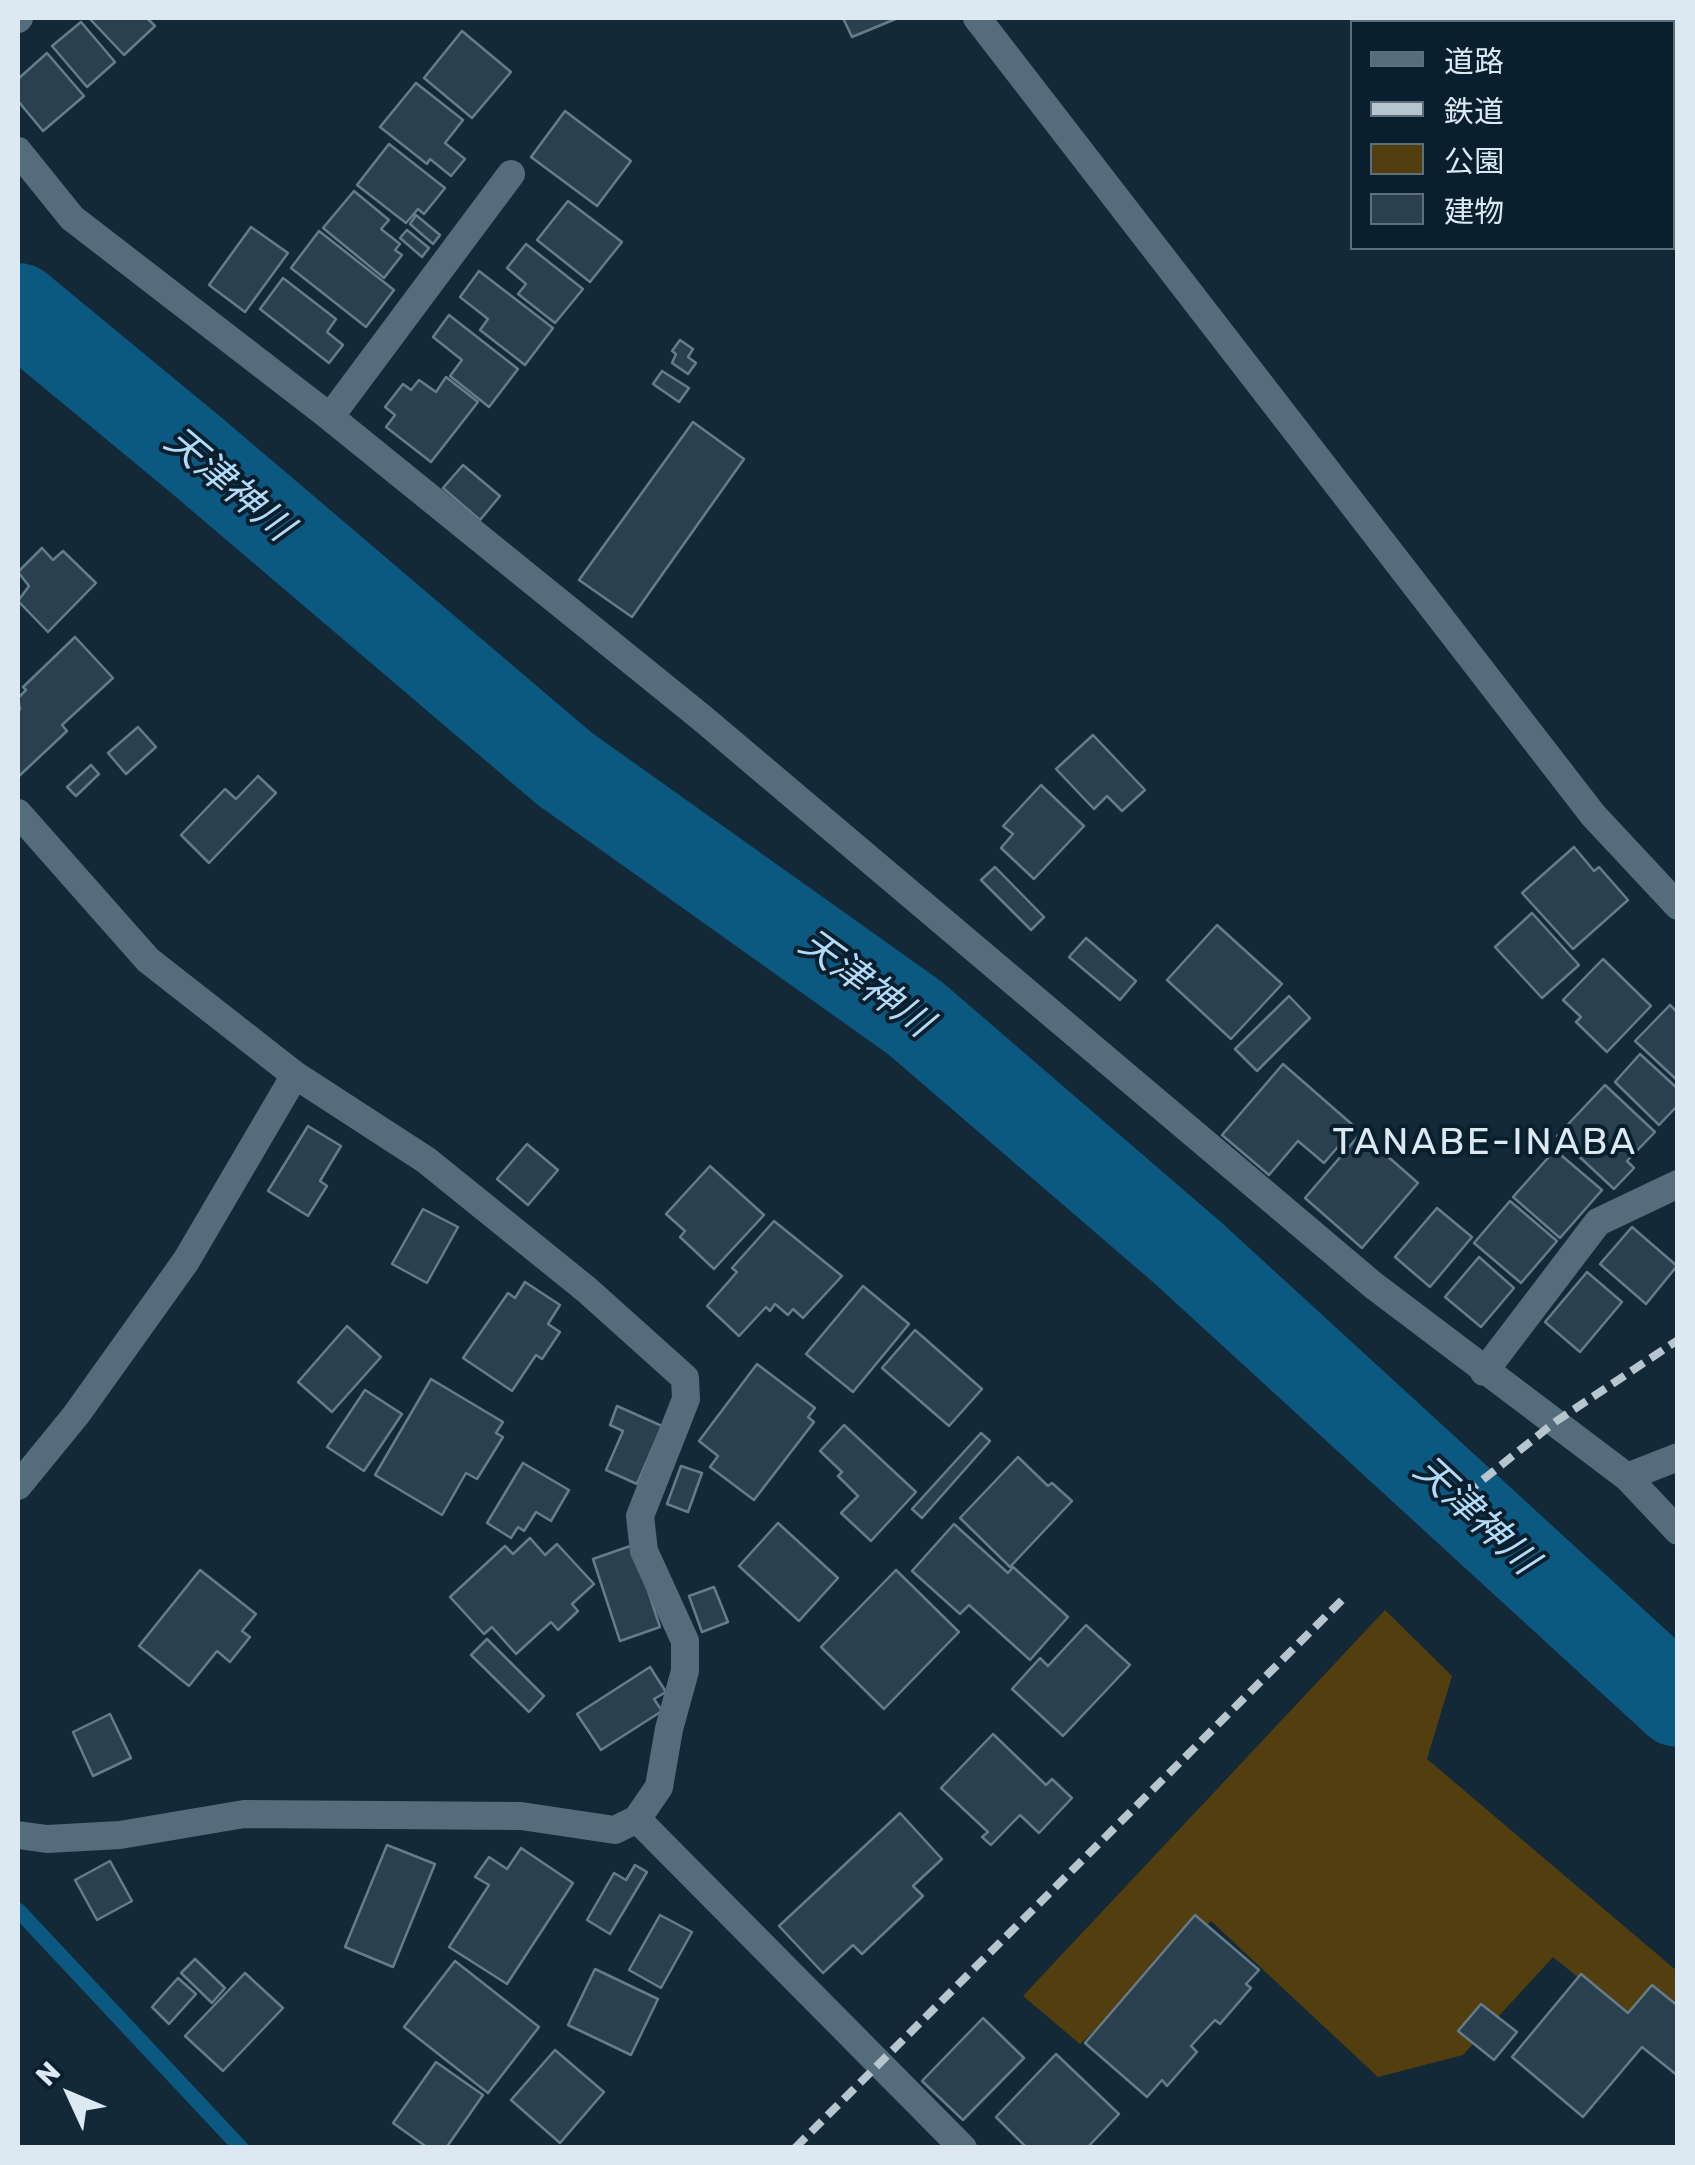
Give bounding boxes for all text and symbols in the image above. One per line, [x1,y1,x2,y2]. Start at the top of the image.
legend [1350,20,1675,250]
text: 道路 [1444,44,1504,80]
text: 鉄道 [1444,94,1504,130]
text: 公園 [1444,144,1504,180]
text: 建物 [1444,194,1504,230]
water label: 天津神川 [155,419,301,551]
water label: 天津神川 [790,921,940,1047]
district label: TANABE-INABA [1332,1120,1638,1166]
water label: 天津神川 [1404,1447,1546,1585]
north arrow [20,2045,120,2145]
text: N [29,2055,67,2093]

